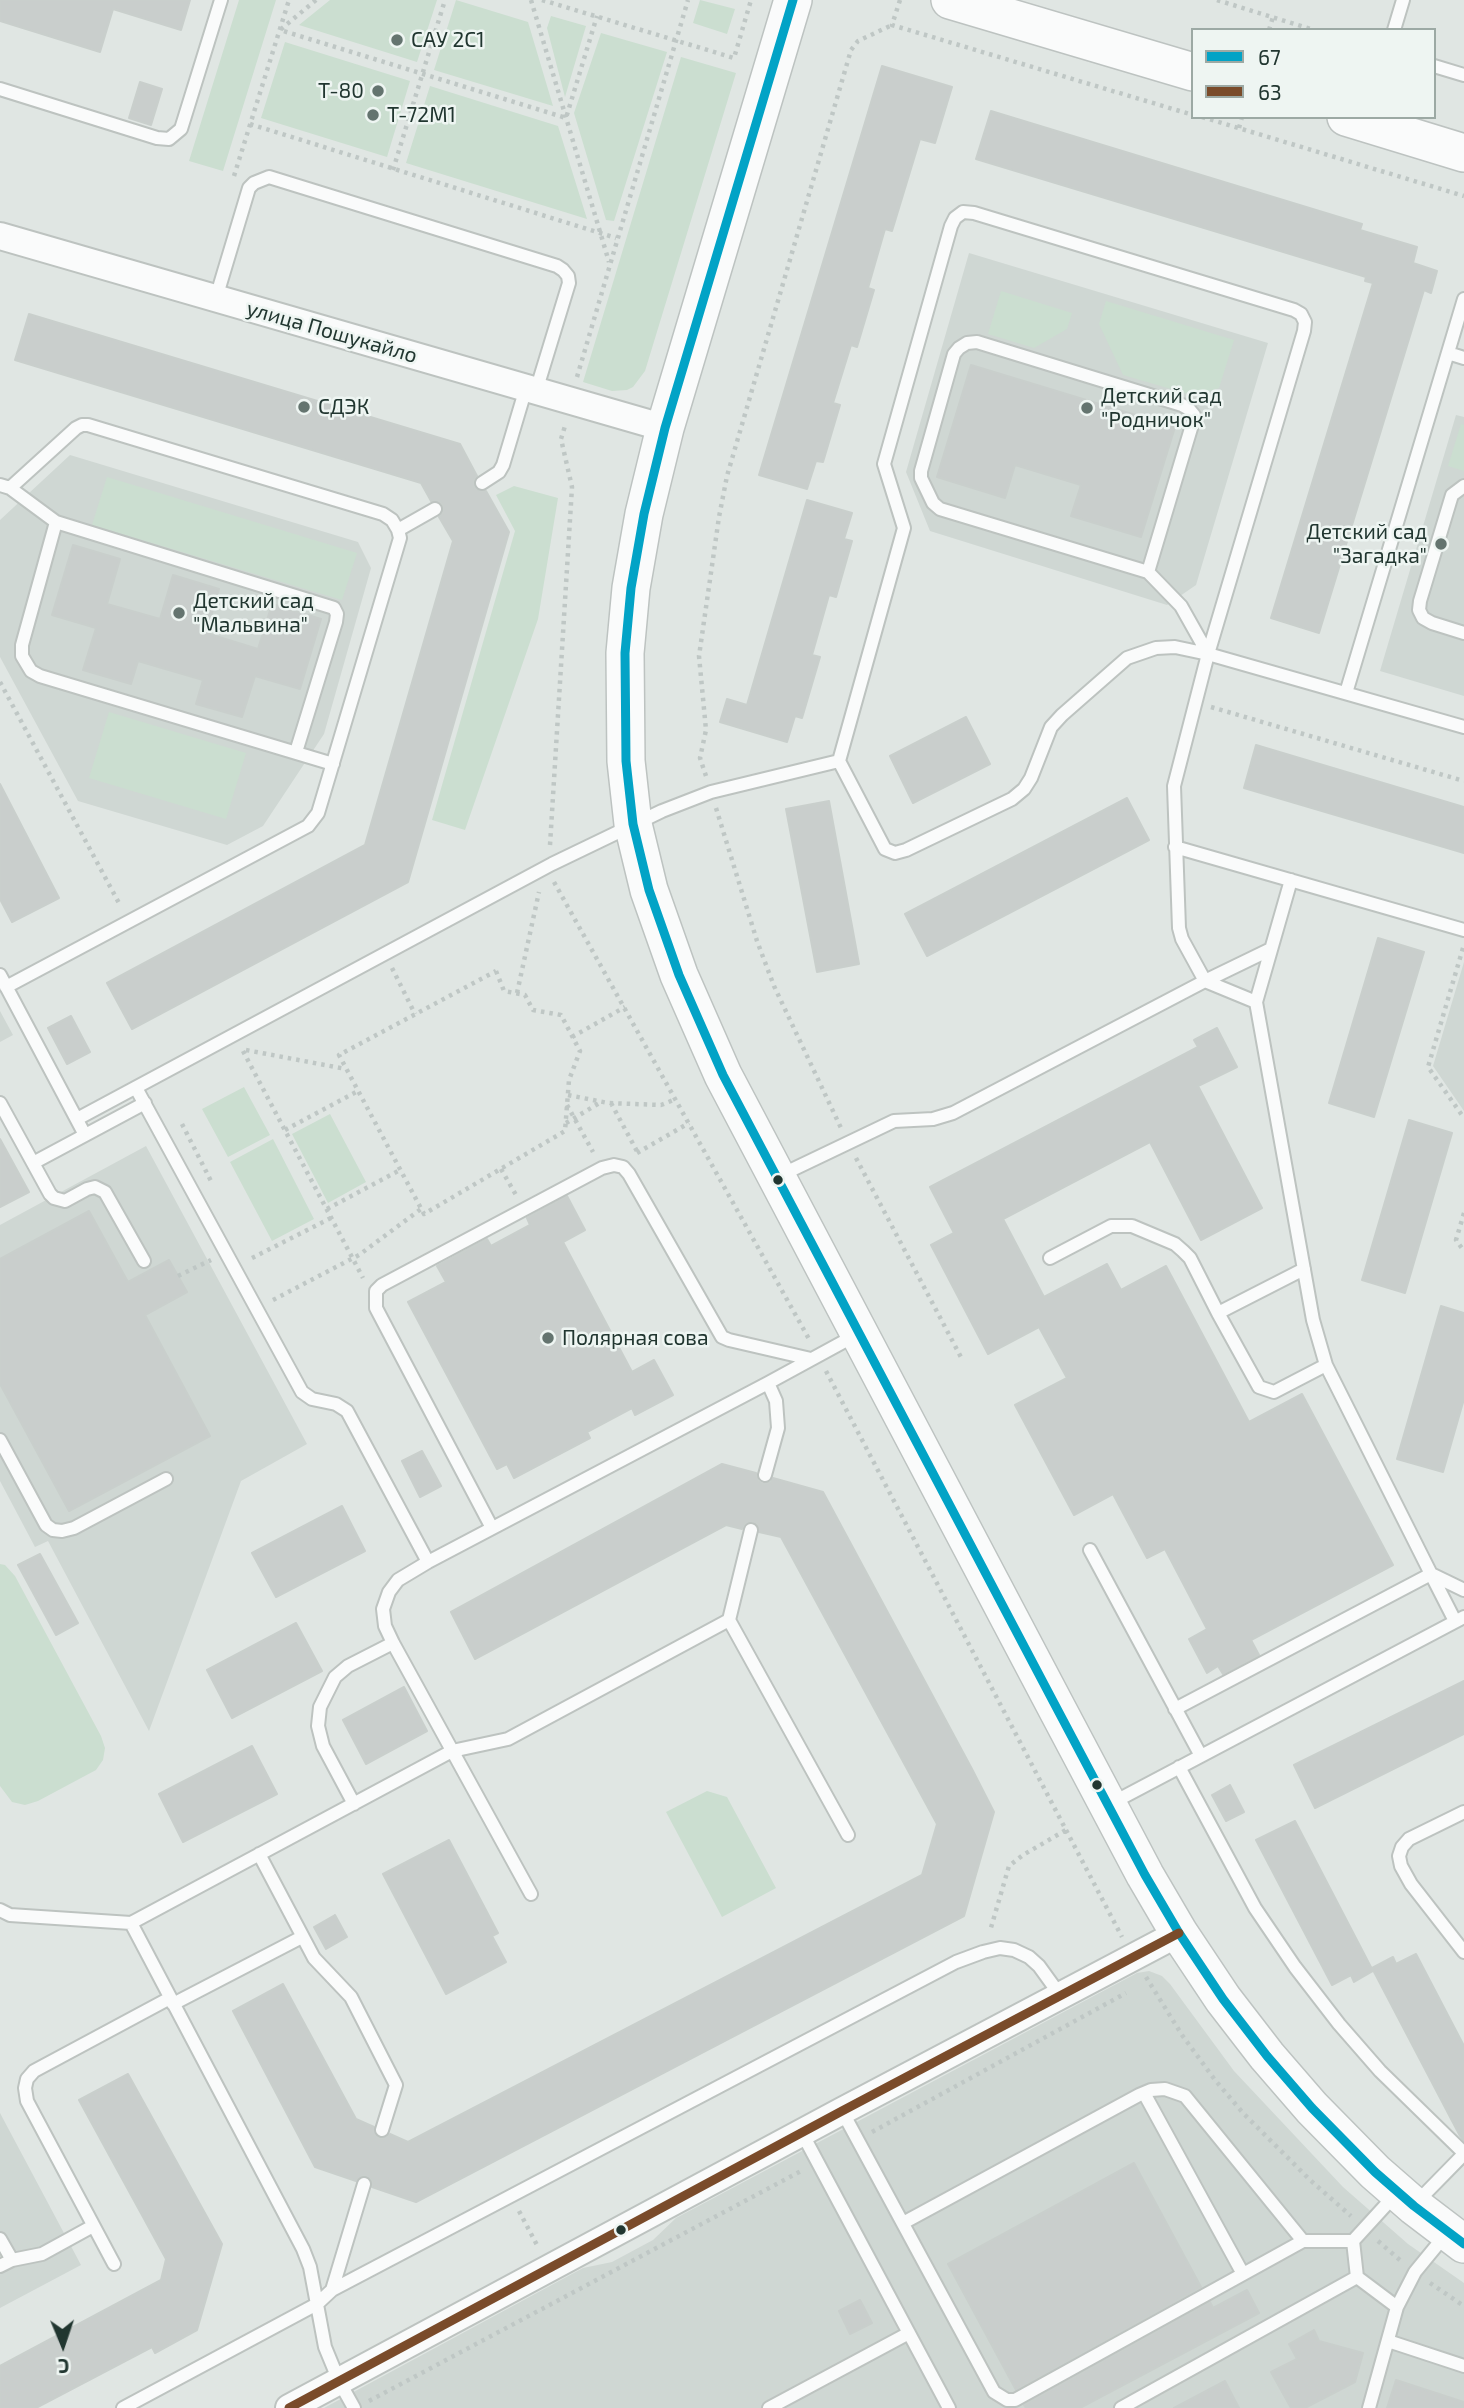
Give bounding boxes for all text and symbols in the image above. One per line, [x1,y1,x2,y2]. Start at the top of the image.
place label: САУ 2С1 [411,27,485,53]
legend [1191,28,1436,119]
marker: САУ 2С1 [389,32,405,48]
text: 67 [1258,44,1281,69]
place label: Т-80 [318,78,364,104]
text: 63 [1258,79,1282,104]
marker: Т-80 [370,83,386,99]
place label: Т-72М1 [387,102,456,128]
marker: Т-72М1 [365,107,381,123]
street label: улица Пошукайло [244,296,420,368]
place label: Детский сад "Родничок" [1101,383,1222,433]
place label: СДЭК [318,394,369,420]
marker: СДЭК [296,399,312,415]
marker: Детский сад "Родничок" [1079,400,1095,416]
place label: Детский сад "Загадка" [1306,519,1427,569]
marker: Детский сад "Загадка" [1433,536,1449,552]
place label: Детский сад "Мальвина" [193,588,314,638]
marker: Детский сад "Мальвина" [171,605,187,621]
unlabelled marker [771,1173,785,1187]
place label: Полярная сова [562,1325,709,1351]
marker: Полярная сова [540,1330,556,1346]
unlabelled marker [1090,1778,1104,1792]
unlabelled marker [614,2223,628,2237]
north arrow [28,2310,98,2380]
text: С [58,2355,70,2378]

